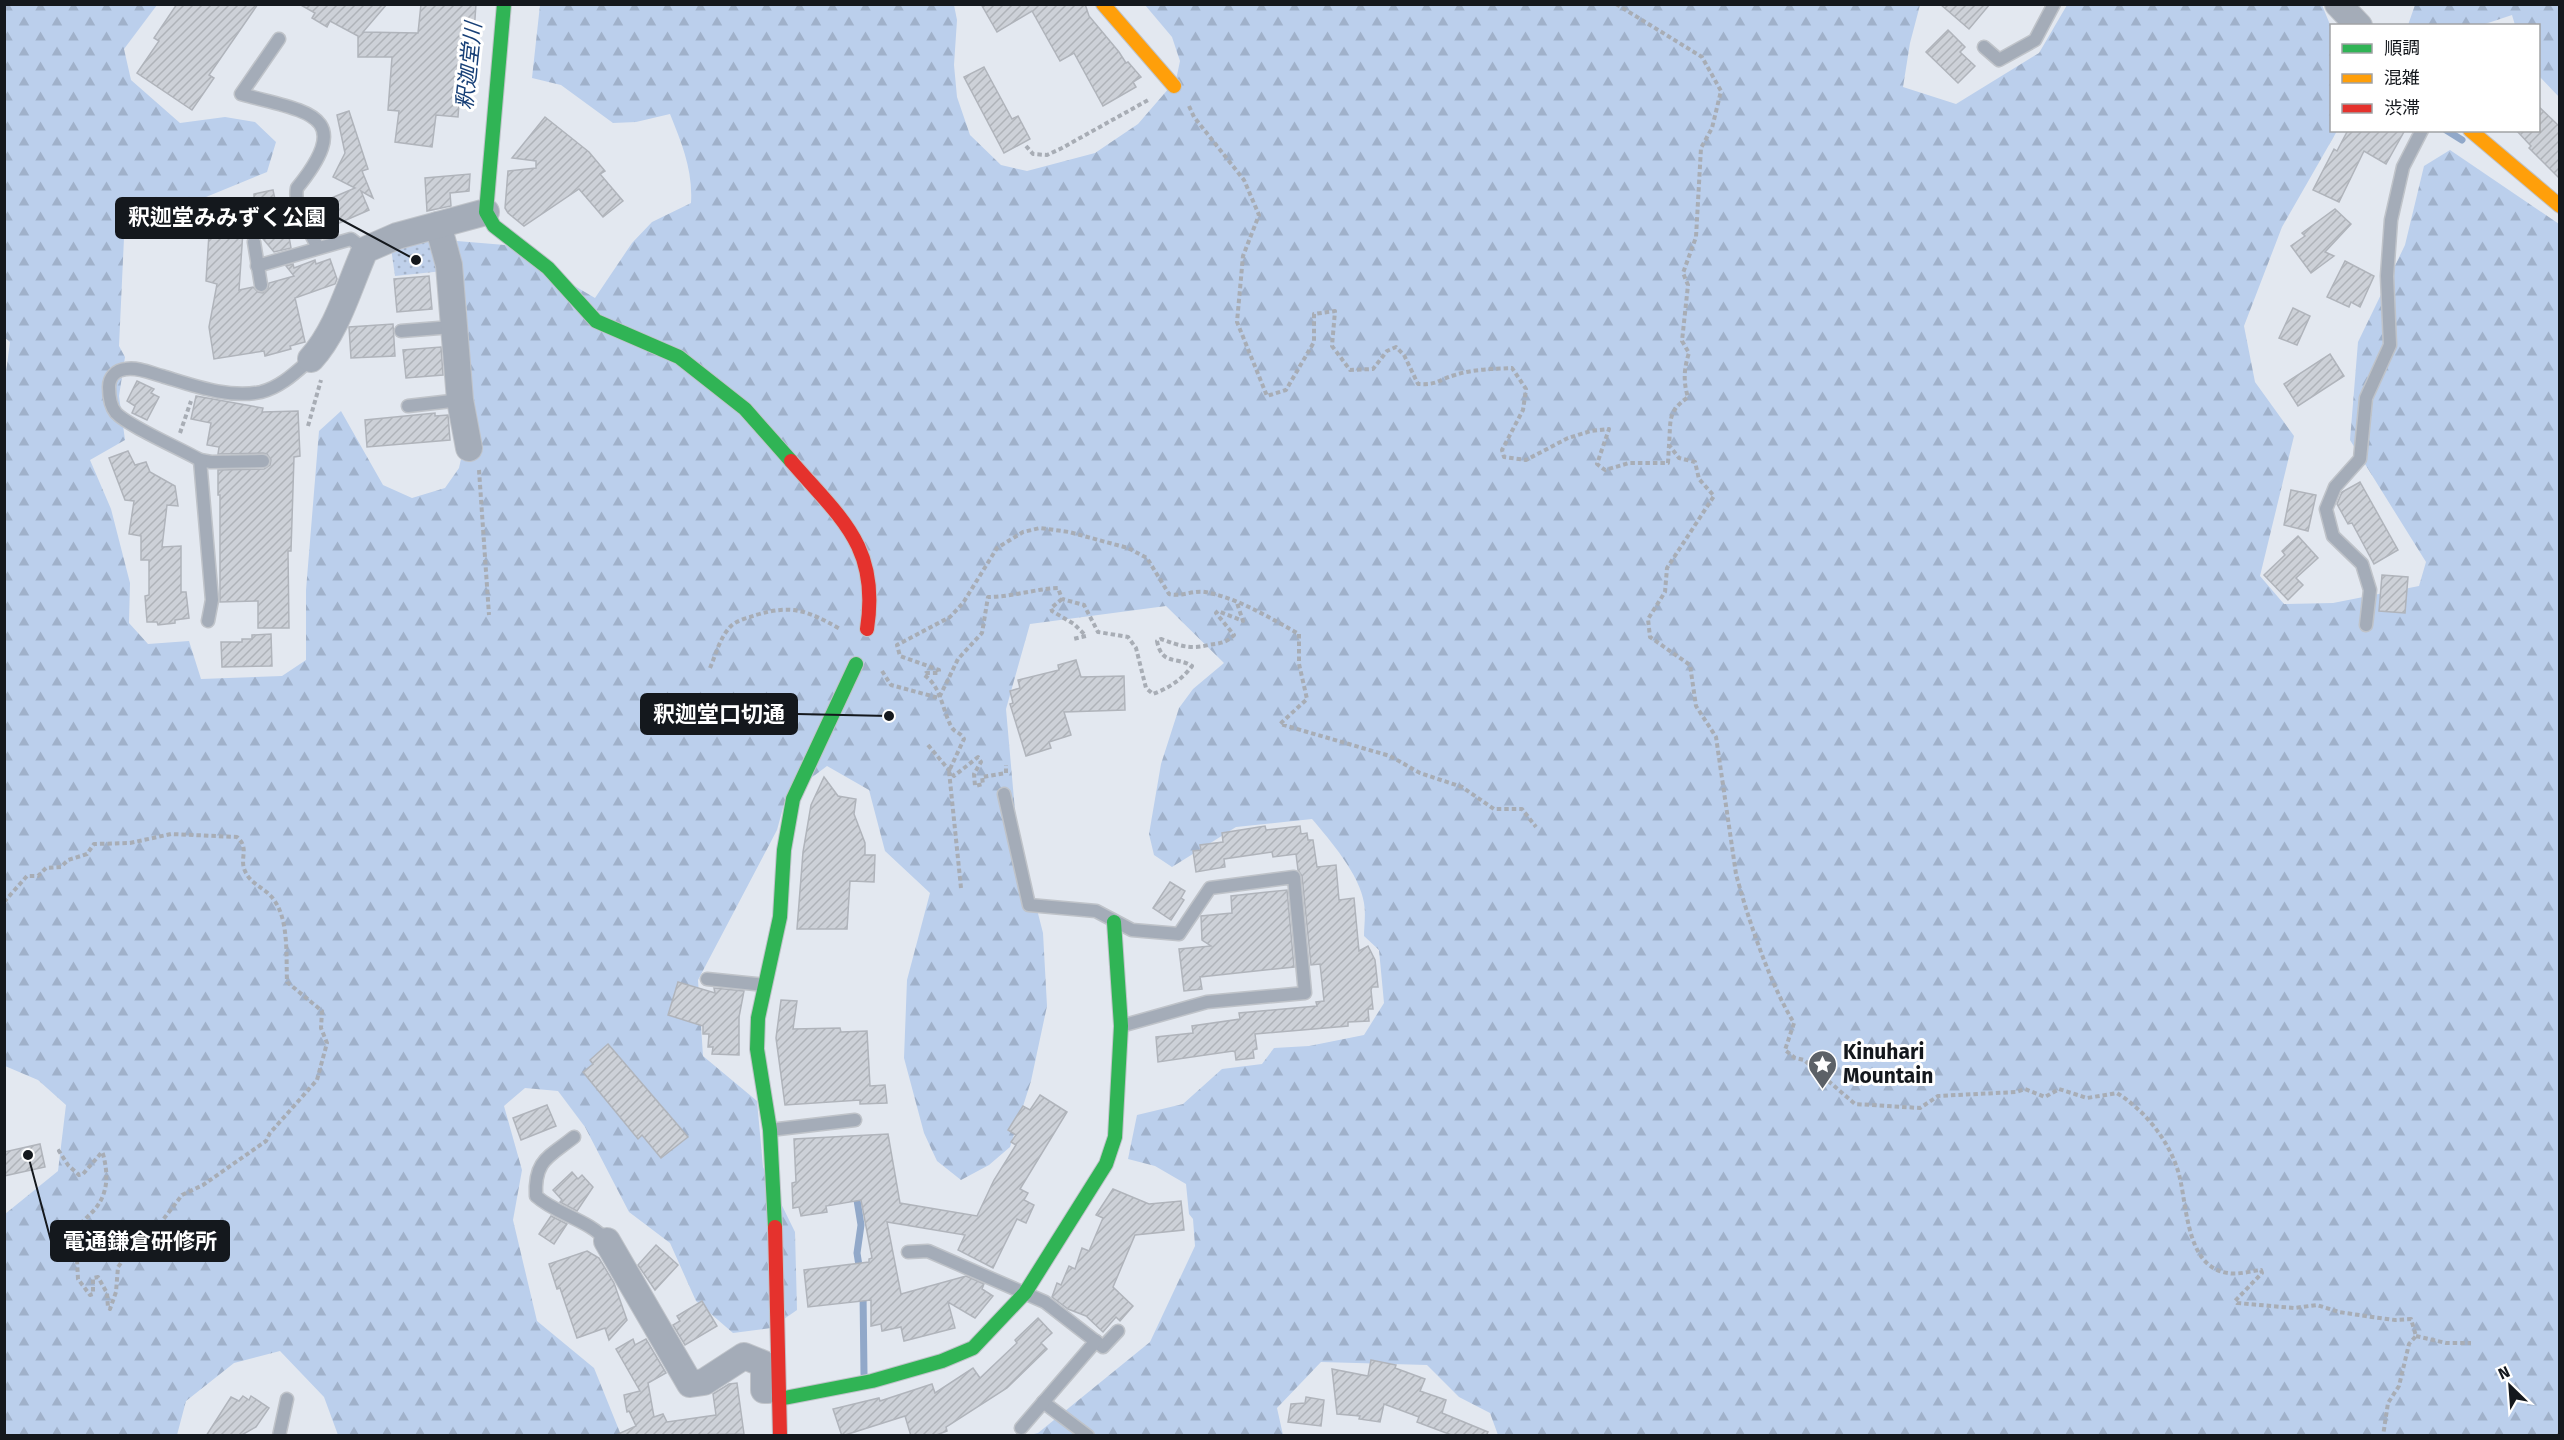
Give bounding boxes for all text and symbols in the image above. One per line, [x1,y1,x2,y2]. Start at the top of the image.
water label: 釈迦堂川 [451,19,487,111]
legend [2330,24,2540,132]
text: 順調 [2384,37,2420,59]
text: 混雑 [2384,67,2420,89]
text: 渋滞 [2384,97,2420,119]
callout: 釈迦堂みみずく公園 [116,198,338,238]
text: 釈迦堂みみずく公園 [128,204,326,231]
callout: 釈迦堂口切通 [641,694,797,734]
text: 釈迦堂口切通 [653,701,785,728]
place label: Kinuhari Mountain [1843,1039,1933,1089]
place icon: Kinuhari Mountain [1806,1048,1838,1090]
callout: 電通鎌倉研修所 [51,1221,229,1261]
text: 電通鎌倉研修所 [63,1228,217,1255]
north arrow [2480,1356,2540,1416]
text: N [2495,1362,2513,1384]

